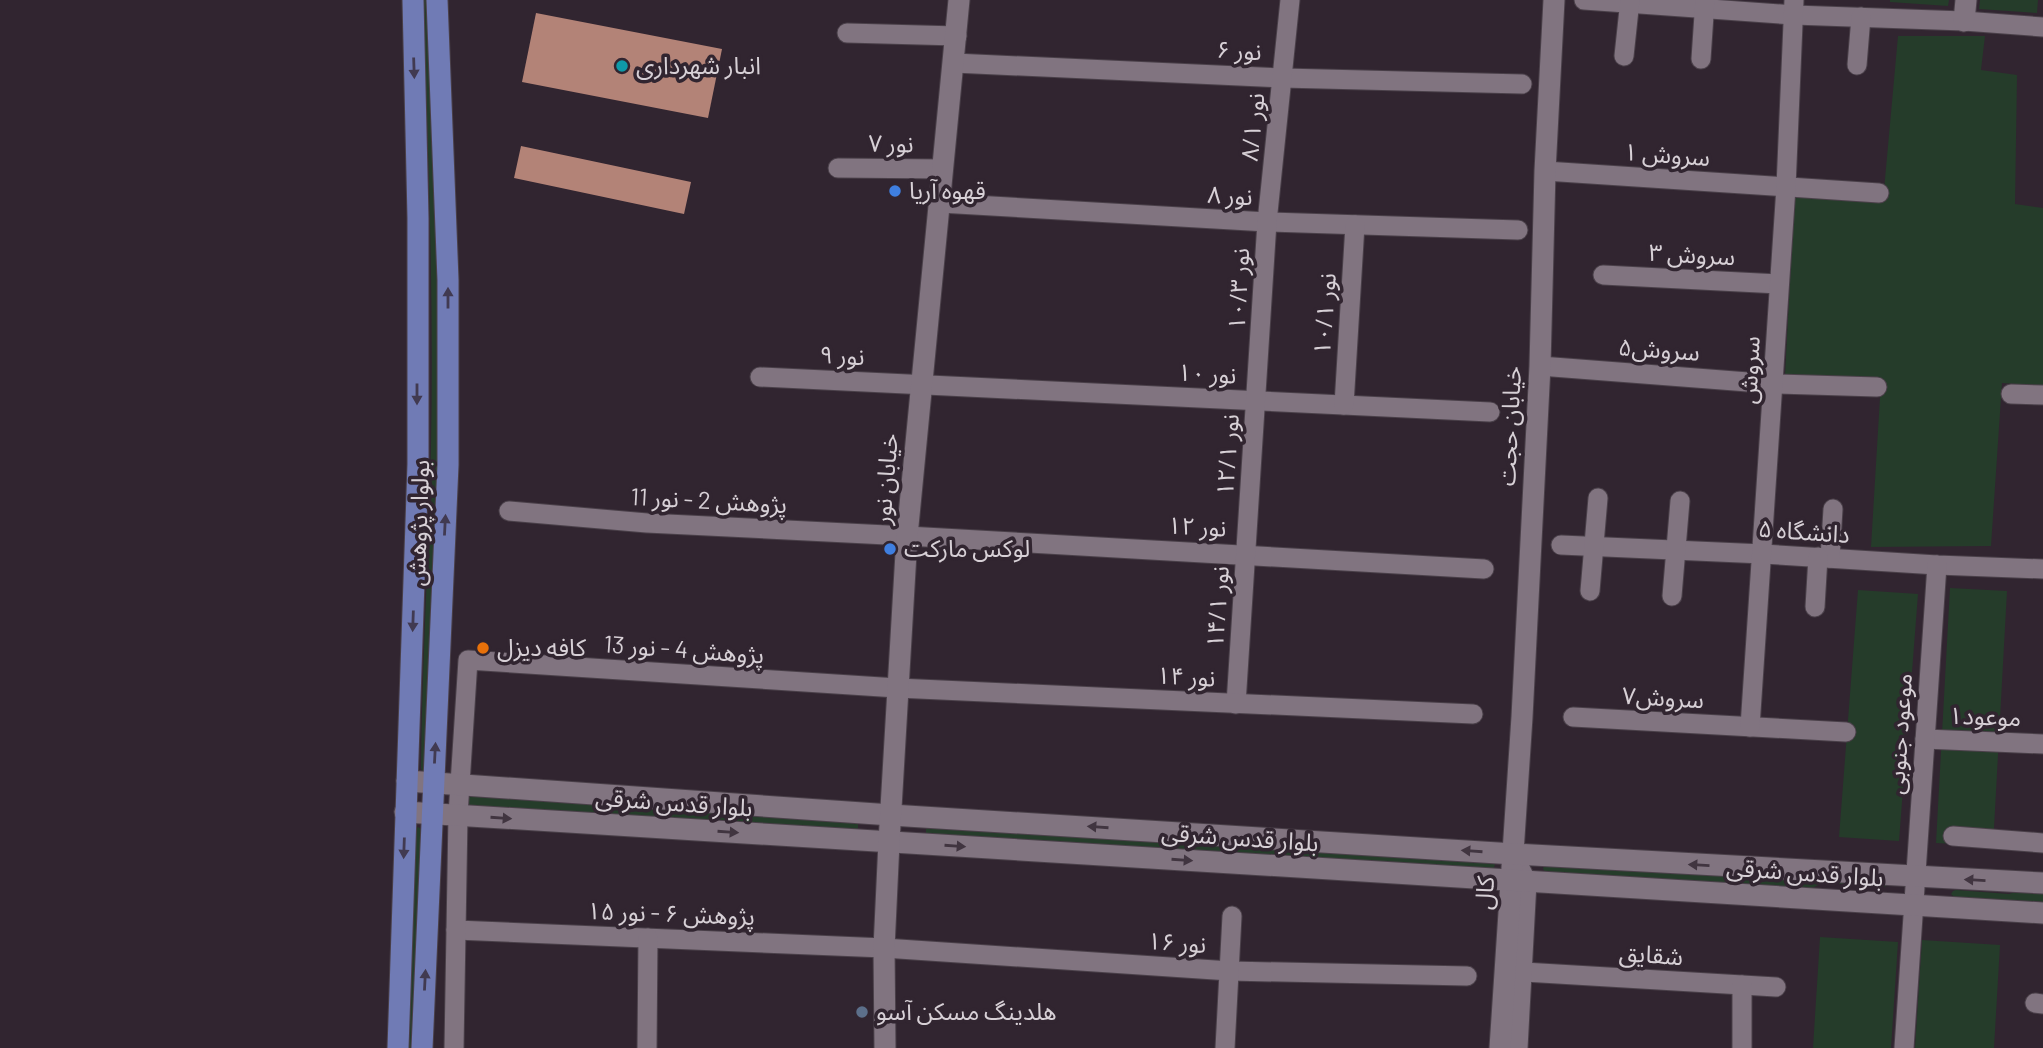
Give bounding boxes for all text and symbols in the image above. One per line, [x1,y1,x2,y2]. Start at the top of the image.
street label: نور ۶ [1216,34,1262,66]
place label: انبار شهرداری [636,50,761,80]
one-way arrow [409,57,420,79]
marker: انبار شهرداری [614,58,630,74]
street label: نور ۸/۱ [1234,91,1271,163]
street label: نور ۷ [868,128,914,158]
street label: سروش ۱ [1623,136,1711,172]
place label: قهوه آریا [909,175,986,205]
street label: نور ۸ [1207,179,1253,211]
marker: قهوه آریا [887,183,903,199]
street label: سروش ۳ [1648,237,1736,271]
street label: نور ۱۰/۳ [1221,247,1255,331]
street label: نور ۱۰/۱ [1306,272,1342,356]
one-way arrow [442,287,454,309]
street label: سروش۵ [1617,331,1701,367]
street label: سروش [1732,335,1766,405]
street label: نور ۹ [819,339,865,371]
street label: نور ۱۰ [1177,356,1237,390]
street label: خیابان حجت [1491,365,1527,487]
one-way arrow [412,383,423,405]
street label: نور ۱۲/۱ [1209,413,1245,497]
street label: خیابان نور [866,432,904,527]
street label: بولوار پژوهش [401,459,436,587]
street label: پژوهش 2 - نور 11 [630,481,788,520]
street label: نور ۱۲ [1167,509,1227,543]
street label: دانشگاه ۵ [1757,513,1851,548]
one-way arrow [440,514,451,536]
place label: لوکس مارکت [904,533,1030,563]
marker: لوکس مارکت [882,541,898,557]
street label: نور ۱۴/۱ [1199,565,1235,649]
one-way arrow [407,610,418,632]
street label: پژوهش 4 - نور 13 [603,628,765,671]
place label: کافه دیزل [497,632,587,662]
marker: کافه دیزل [475,640,491,656]
street label: نور ۱۴ [1156,659,1216,693]
street label: موعود جنوبی [1880,672,1918,796]
street label: سروش۷ [1621,680,1705,714]
street label: موعود۱ [1948,700,2022,732]
one-way arrow [429,741,440,763]
street label: بلوار قدس شرقی [594,782,754,822]
one-way arrow [490,813,512,824]
street label: بلوار قدس شرقی [1160,817,1320,857]
one-way arrow [1087,821,1109,832]
one-way arrow [717,827,739,838]
one-way arrow [399,838,410,860]
one-way arrow [944,841,966,852]
one-way arrow [1460,846,1482,857]
street label: بلوار قدس شرقی [1725,852,1885,892]
one-way arrow [1171,855,1193,866]
one-way arrow [1688,859,1710,870]
street label: کال [1468,874,1500,911]
one-way arrow [1964,874,1986,885]
street label: پژوهش ۶ - نور ۱۵ [586,895,756,932]
street label: نور ۱۶ [1147,925,1207,959]
street label: شقایق [1618,937,1684,972]
one-way arrow [420,969,431,991]
place label: هلدینگ مسکن آسو [876,996,1057,1026]
marker: هلدینگ مسکن آسو [854,1004,870,1020]

